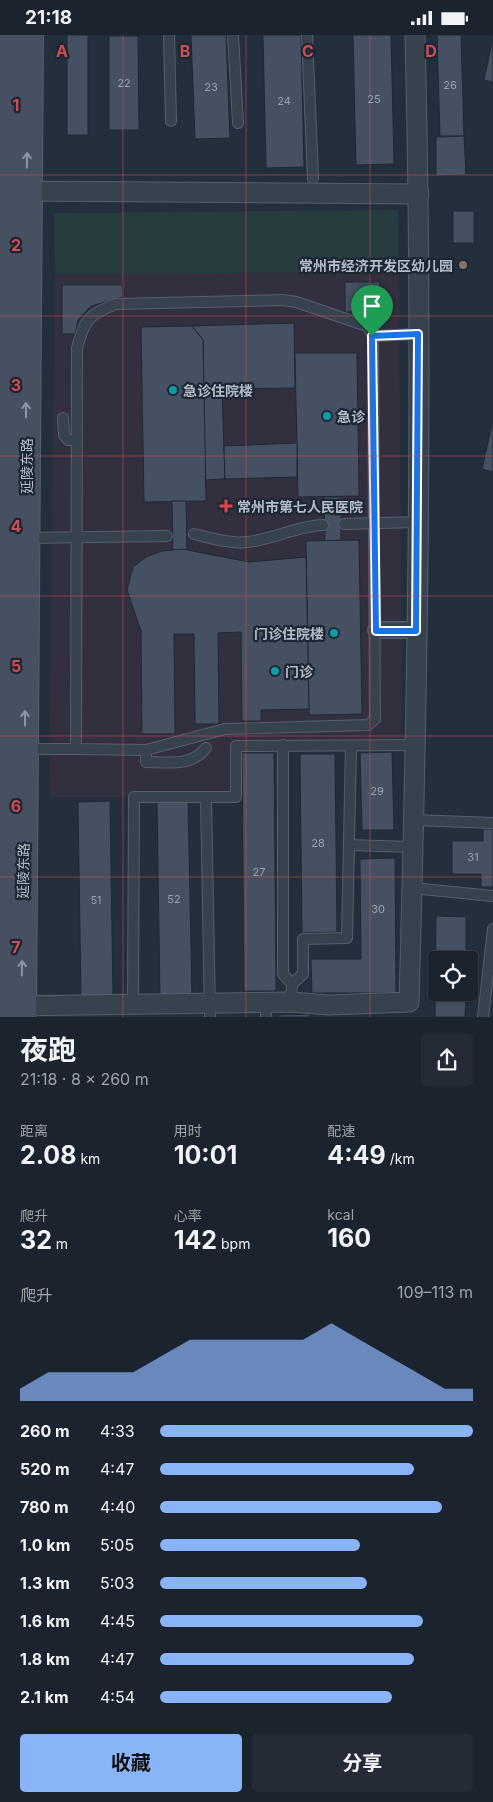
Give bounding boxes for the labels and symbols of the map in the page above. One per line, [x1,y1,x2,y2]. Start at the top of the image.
text: A [56,41,68,61]
text: B [180,41,190,61]
text: C [302,41,314,61]
text: D [425,41,437,61]
house number: 22 [117,76,131,90]
house number: 26 [443,78,457,92]
house number: 23 [204,80,218,94]
house number: 25 [367,92,381,106]
house number: 24 [277,94,291,108]
text: 1 [13,95,19,115]
one-way arrow [23,152,32,168]
text: 2 [11,235,21,255]
place label: 常州市经济开发区幼儿园 [299,257,453,274]
marker: 常州市经济开发区幼儿园 [457,259,469,271]
pin [351,285,393,336]
text: 3 [11,375,21,395]
place label: 急诊住院楼 [183,382,253,399]
marker: 急诊住院楼 [167,384,179,396]
one-way arrow [21,402,31,418]
place label: 急诊 [337,408,366,425]
marker: 急诊 [321,410,333,422]
street label: 延陵东路 [18,438,35,494]
place label: 常州市第七人民医院 [237,498,363,515]
marker: 常州市第七人民医院 [219,499,233,513]
text: 4 [11,516,22,536]
place label: 门诊住院楼 [254,625,324,642]
marker: 门诊住院楼 [328,627,340,639]
text: 5 [11,656,21,676]
place label: 门诊 [285,663,314,680]
marker: 门诊 [269,665,281,677]
one-way arrow [20,711,30,727]
house number: 29 [370,784,384,798]
text: 6 [11,796,21,816]
house number: 28 [311,836,325,850]
street label: 延陵东路 [14,843,32,899]
house number: 31 [467,850,479,864]
house number: 27 [253,865,265,879]
house number: 52 [167,892,181,906]
house number: 51 [90,893,102,907]
house number: 30 [371,902,385,916]
text: 7 [11,937,21,957]
one-way arrow [18,961,27,977]

